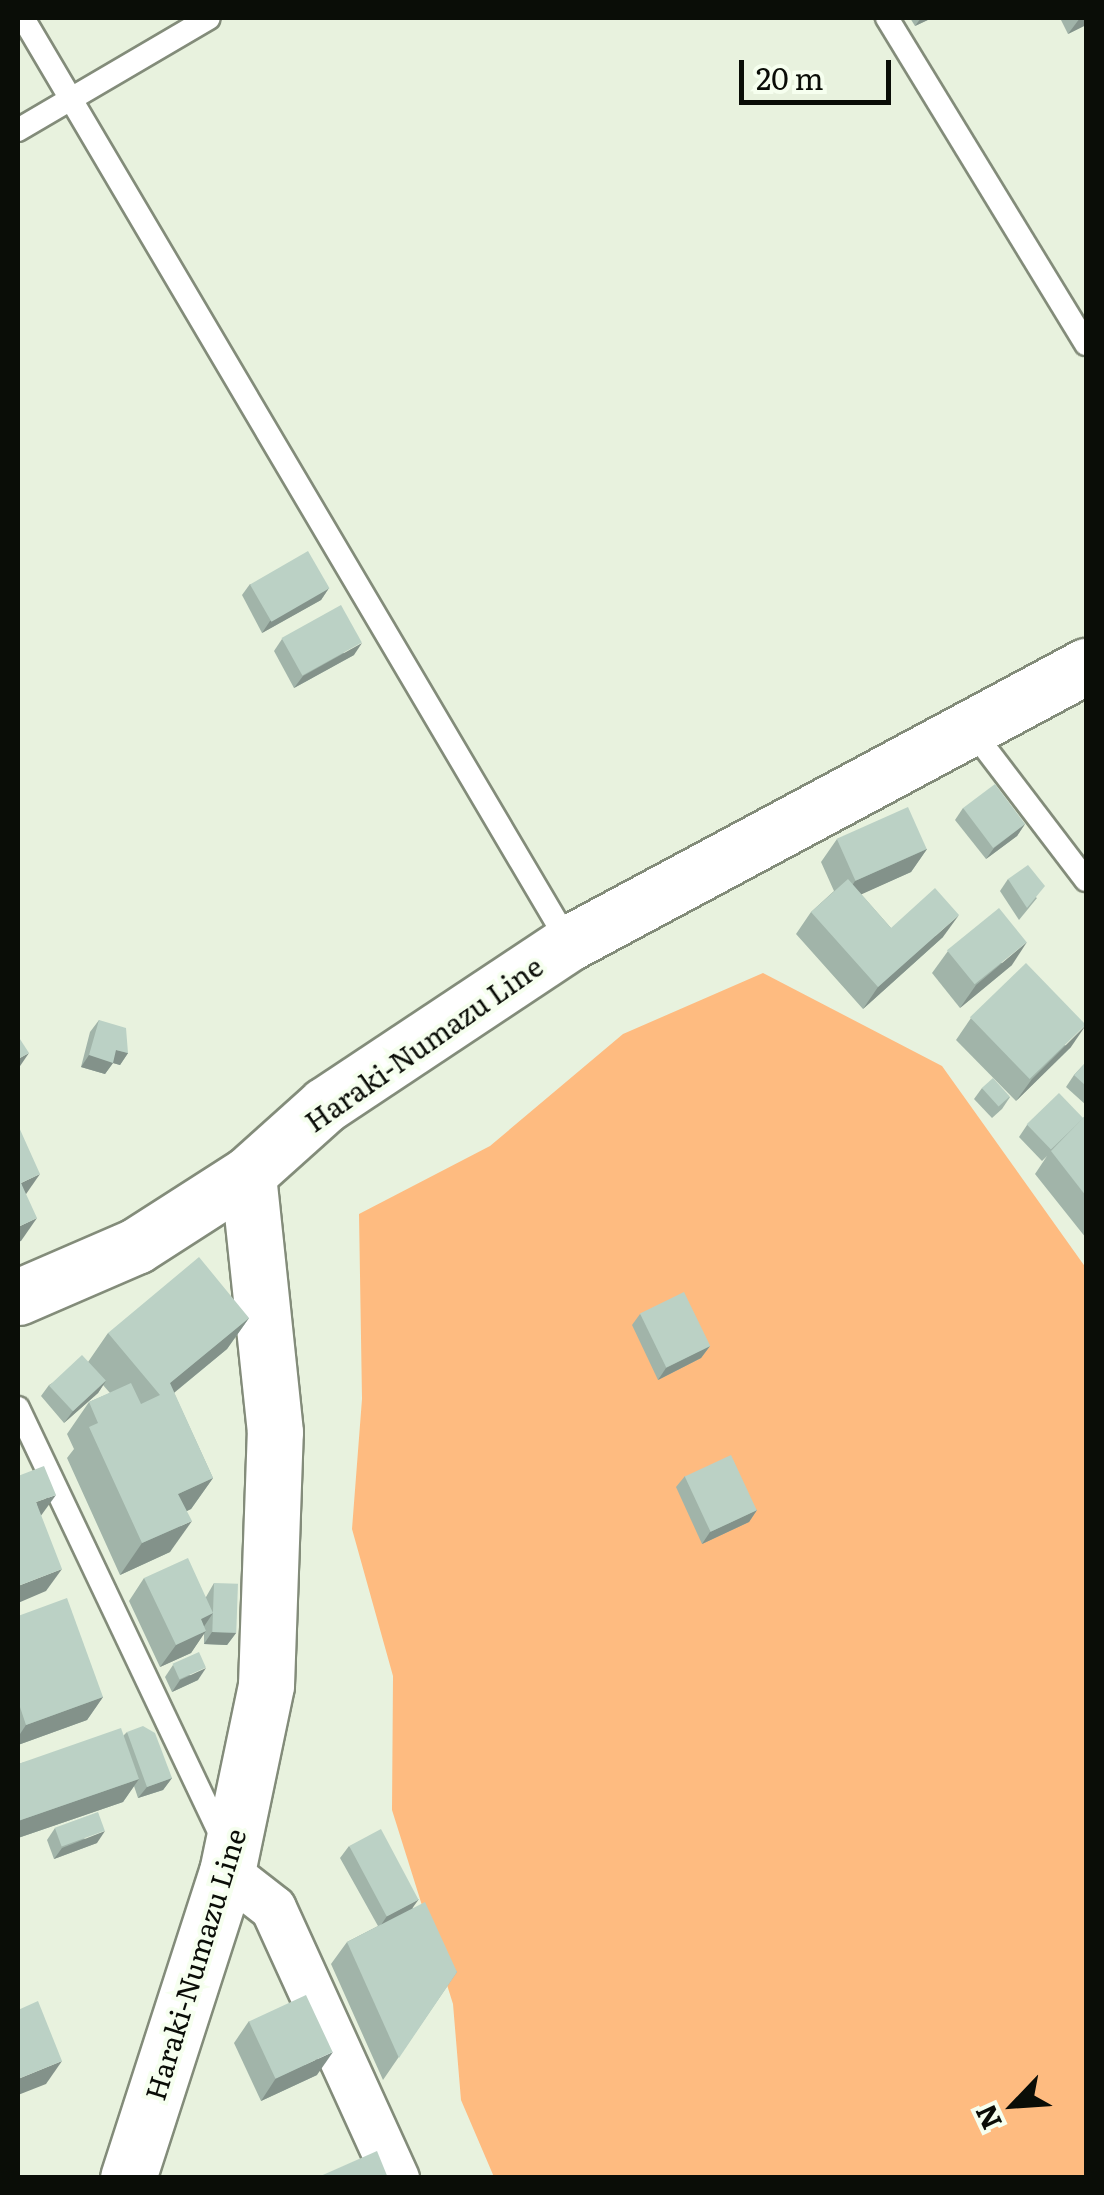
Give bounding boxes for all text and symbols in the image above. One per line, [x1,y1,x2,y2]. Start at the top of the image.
scale bar [744,40,896,102]
text: 20 m [756,55,824,99]
street label: Haraki-Numazu Line [298,948,548,1138]
street label: Haraki-Numazu Line [137,1824,251,2104]
north arrow [964,2055,1064,2155]
text: N [963,2098,1011,2137]

